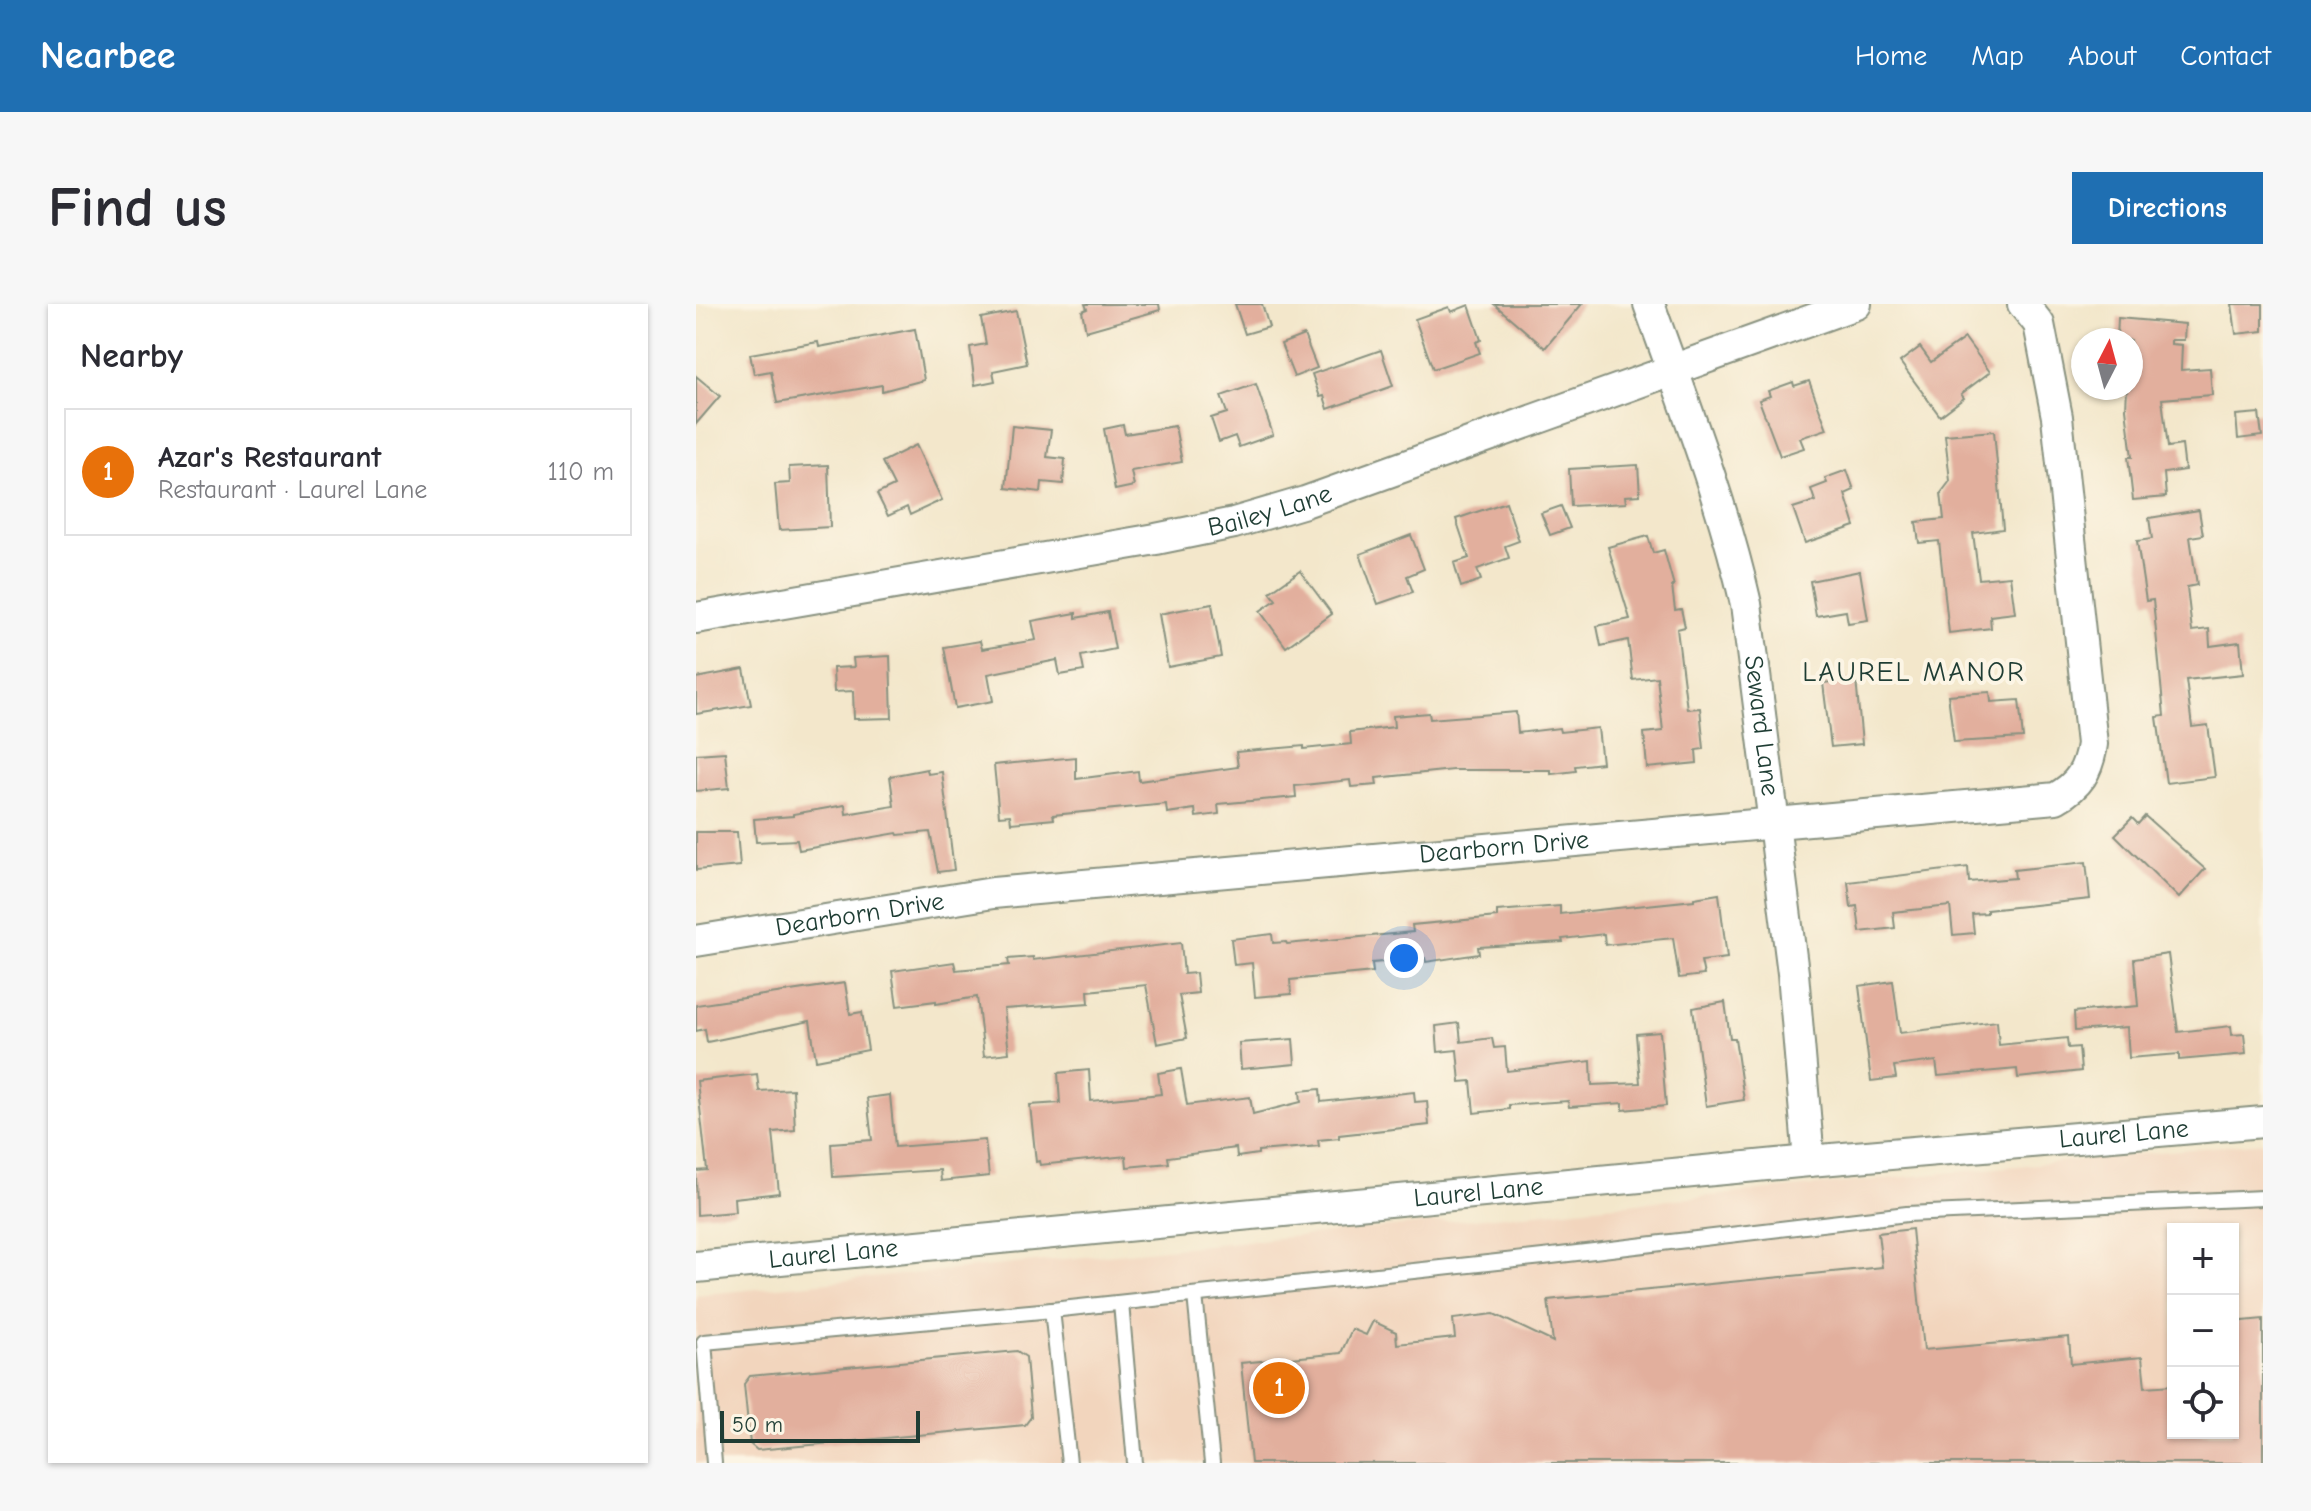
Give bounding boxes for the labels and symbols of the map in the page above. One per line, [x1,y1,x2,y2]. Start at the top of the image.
north arrow [2071,328,2143,400]
street label: Bailey Lane [1205,479,1336,543]
street label: Seward Lane [1738,654,1785,798]
district label: LAUREL MANOR [1802,656,2026,688]
street label: Dearborn Drive [1418,825,1590,870]
street label: Dearborn Drive [773,886,946,943]
your location [1384,938,1424,978]
street label: Laurel Lane [2058,1113,2190,1154]
street label: Laurel Lane [1412,1171,1545,1214]
street label: Laurel Lane [767,1233,899,1275]
pin: 1 [1253,1358,1305,1418]
scale bar [720,1407,920,1443]

